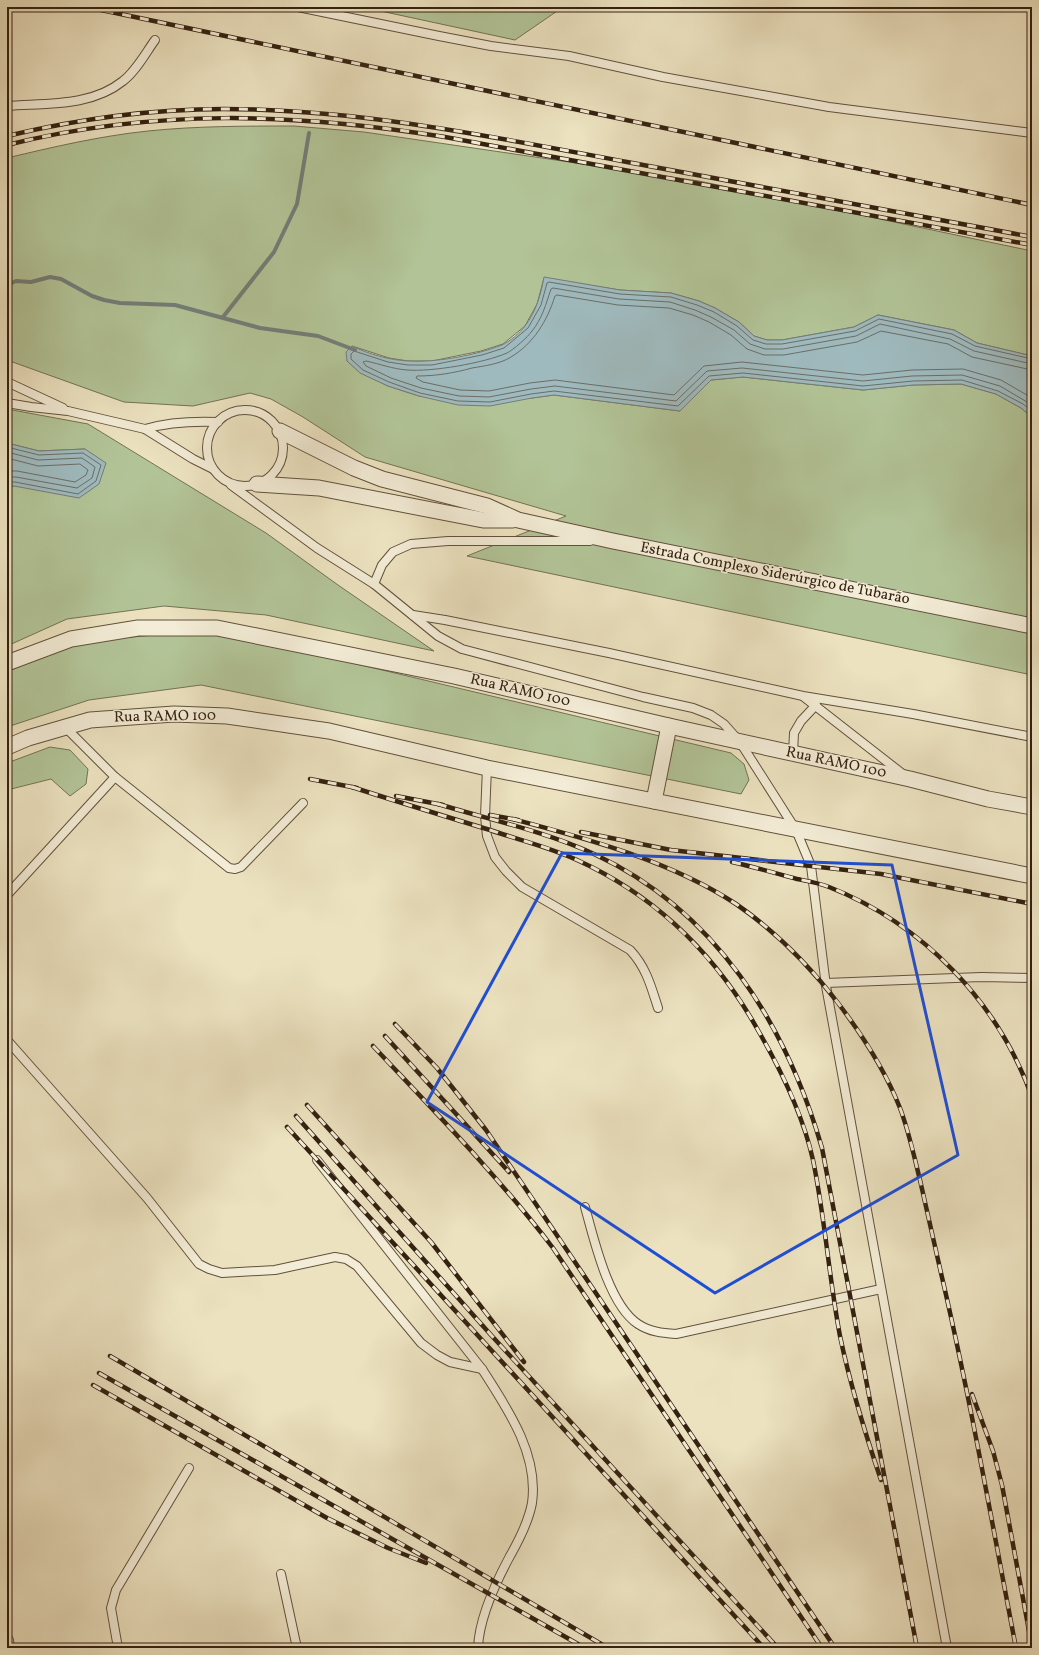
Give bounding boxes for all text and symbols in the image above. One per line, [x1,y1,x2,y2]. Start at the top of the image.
street label: Estrada Complexo Siderúrgico de Tubarão [638,538,912,610]
street label: Rua RAMO 100 [468,669,572,713]
street label: Rua RAMO 100 [114,706,216,728]
street label: Rua RAMO 100 [784,742,888,784]

